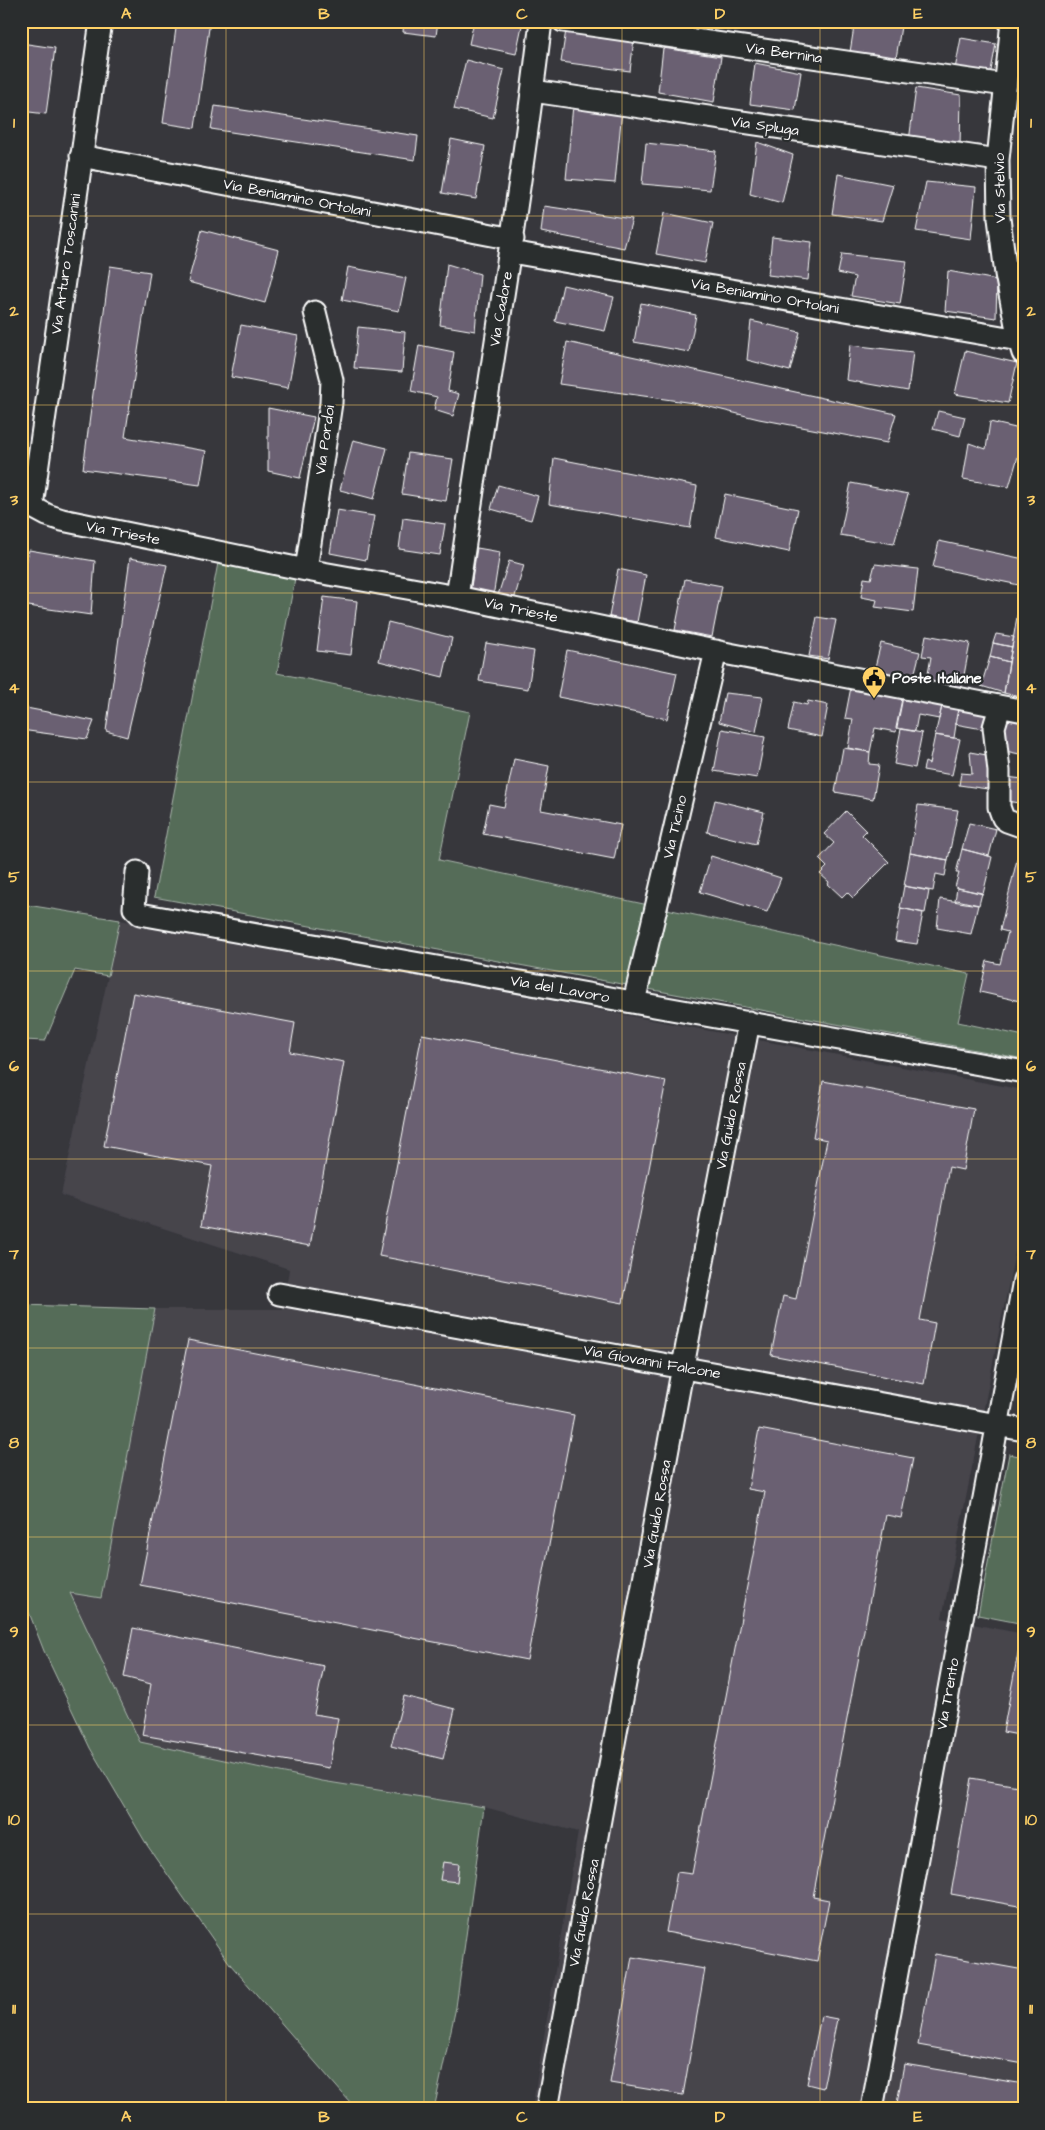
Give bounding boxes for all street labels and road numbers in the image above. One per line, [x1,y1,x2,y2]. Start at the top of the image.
street label: Via Bernina [744,37,824,69]
street label: Via Spluga [729,111,801,142]
street label: Via Stelvio [989,152,1011,223]
street label: Via Beniamino Ortolani [221,173,373,223]
street label: Via Arturo Toscanini [46,192,86,336]
street label: Via Cadore [484,270,518,348]
street label: Via Beniamino Ortolani [689,273,841,319]
street label: Via Pordoi [310,403,340,476]
street label: Via Trieste [84,516,162,550]
street label: Via Trieste [482,592,560,628]
street label: Via Ticino [657,793,693,861]
street label: Via del Lavoro [509,970,612,1008]
street label: Via Guido Rossa [710,1060,752,1172]
street label: Via Giovanni Falcone [582,1340,722,1384]
street label: Via Guido Rossa [637,1458,677,1570]
street label: Via Trento [931,1656,965,1732]
street label: Via Guido Rossa [563,1857,605,1969]

